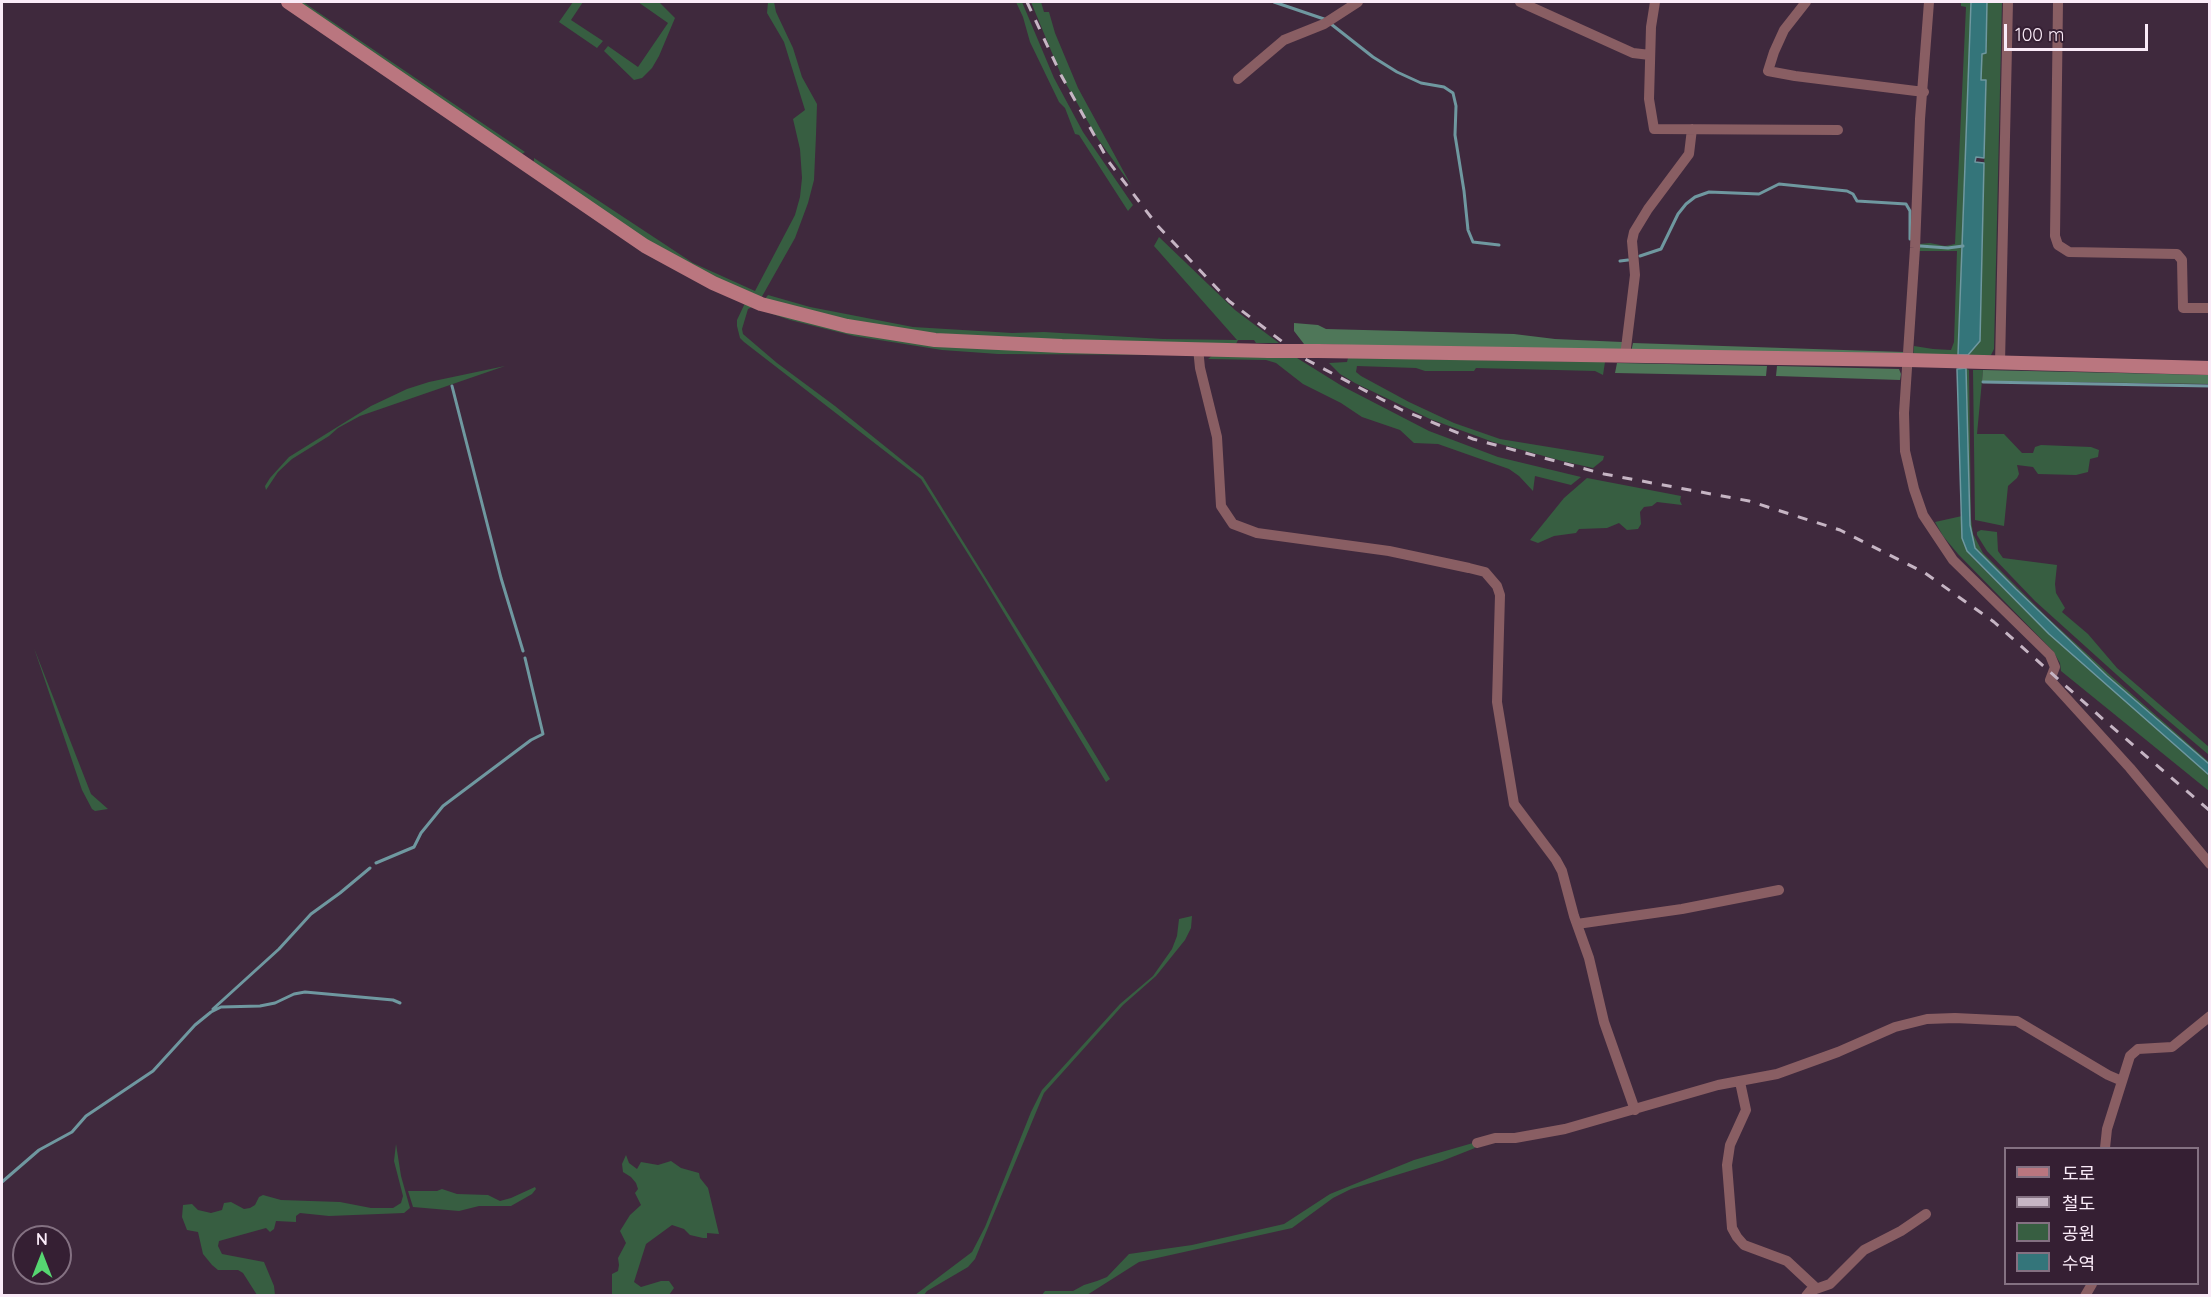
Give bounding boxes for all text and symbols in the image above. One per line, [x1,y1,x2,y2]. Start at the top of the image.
scale bar [2007,12,2151,50]
text: 100 m [2015,23,2064,46]
legend [2004,1147,2199,1285]
text: 도로 [2062,1162,2095,1185]
text: 철도 [2062,1192,2095,1215]
text: 공원 [2062,1222,2095,1245]
north arrow [12,1225,72,1285]
text: N [36,1229,48,1249]
text: 수역 [2062,1252,2095,1275]

